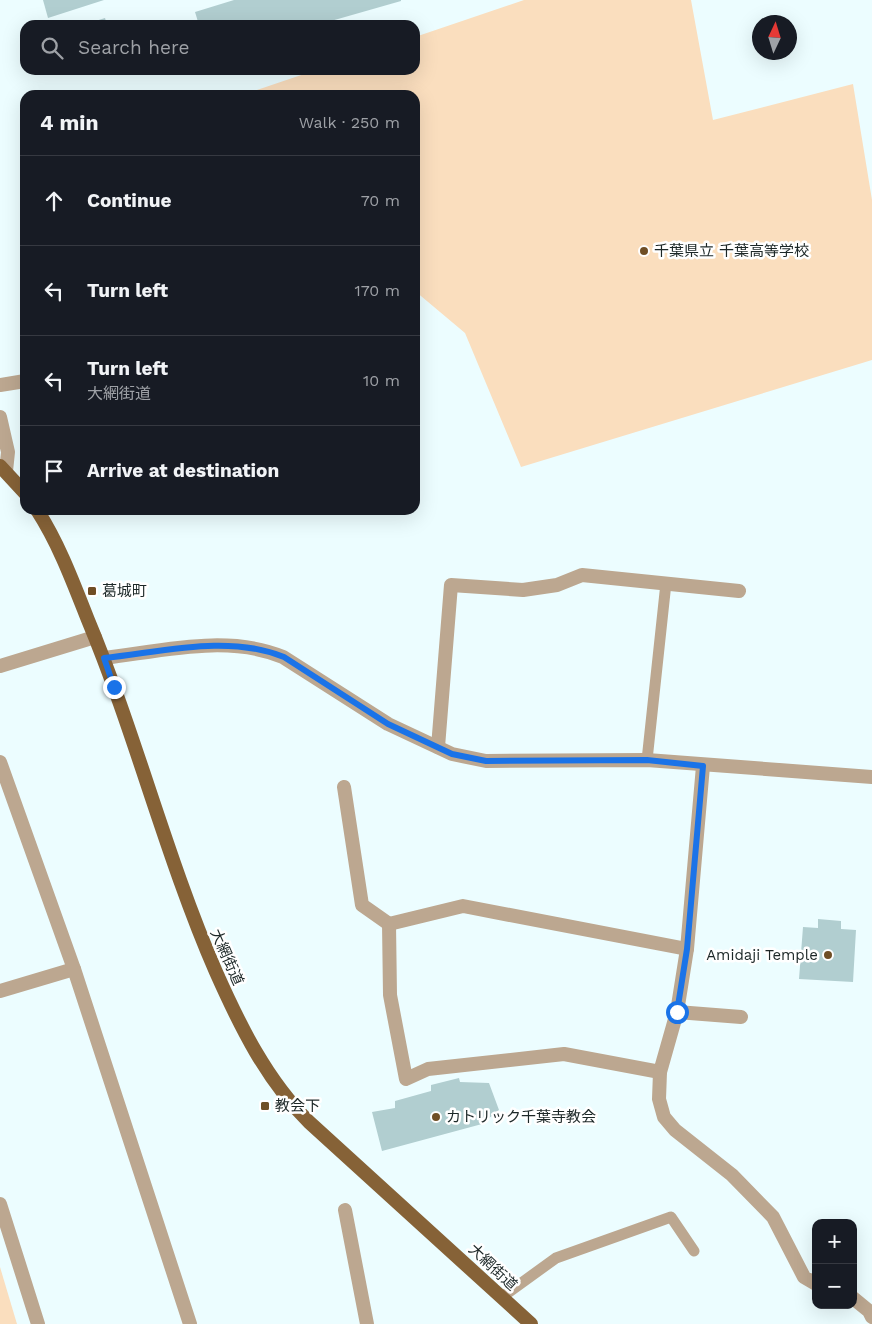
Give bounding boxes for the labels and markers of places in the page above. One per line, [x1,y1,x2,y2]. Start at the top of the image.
place label: 千葉県立 千葉高等学校 [654,242,809,260]
marker: 千葉県立 千葉高等学校 [638,245,650,257]
place label: 葛城町 [102,582,147,600]
marker: 葛城町 [86,585,98,597]
place label: Amidaji Temple [706,946,818,964]
marker: Amidaji Temple [822,949,834,961]
place label: 教会下 [275,1097,320,1115]
marker: 教会下 [259,1100,271,1112]
place label: カトリック千葉寺教会 [446,1108,596,1126]
marker: カトリック千葉寺教会 [430,1111,442,1123]

